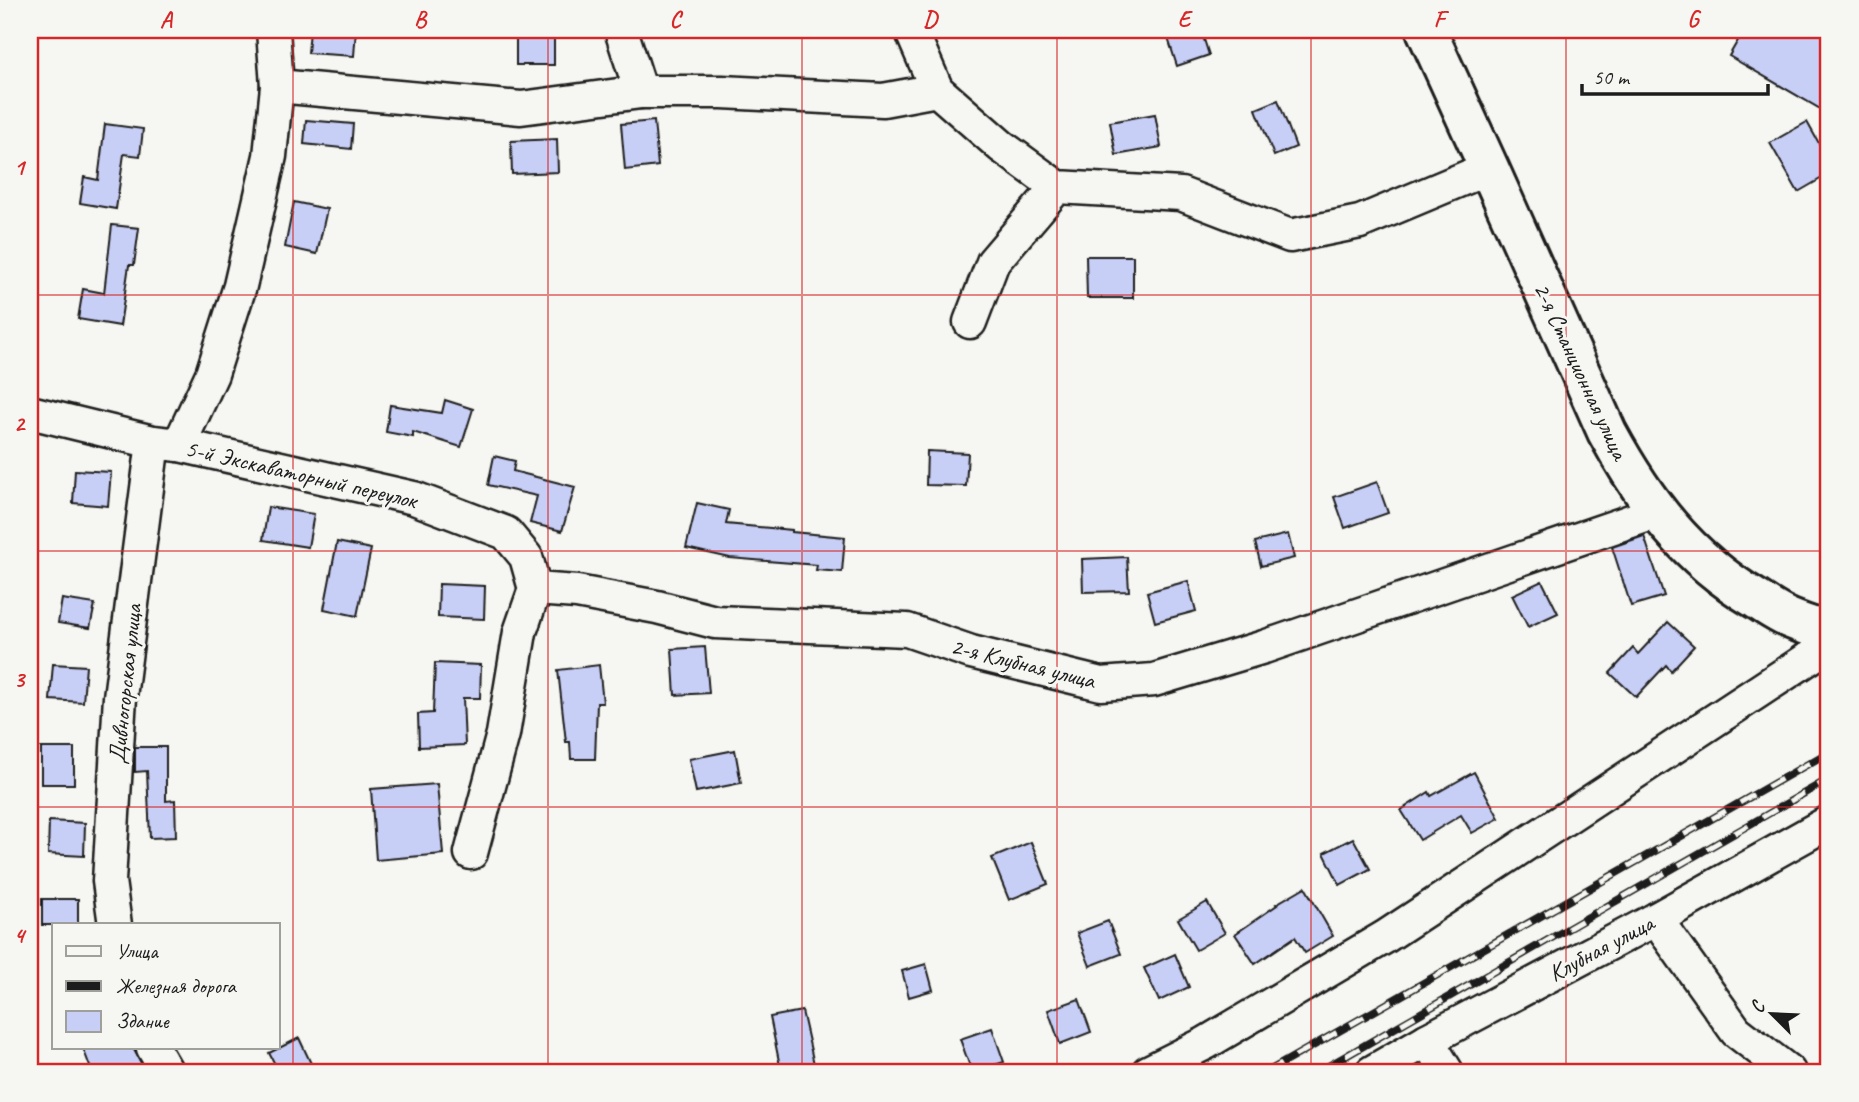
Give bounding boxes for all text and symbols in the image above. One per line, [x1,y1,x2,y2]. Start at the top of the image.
text: A [160,5,174,34]
text: B [414,5,428,34]
text: C [670,5,684,34]
text: D [923,5,939,34]
text: E [1178,5,1194,34]
text: F [1434,5,1450,34]
text: G [1687,5,1702,34]
scale bar [1582,52,1768,96]
text: 50 m [1593,64,1631,90]
text: 1 [14,153,27,182]
street label: 2-я Станционная улица [1527,278,1636,466]
text: 2 [14,409,27,438]
street label: 5-й Экскаваторный переулок [182,433,422,516]
street label: Дивногорская улица [102,601,148,765]
street label: 2-я Клубная улица [948,631,1100,696]
text: 3 [14,665,27,694]
street label: Клубная улица [1543,907,1661,988]
text: 4 [14,921,27,950]
legend [52,923,280,1050]
text: Улица [116,938,159,964]
text: Железная дорога [116,973,237,999]
north arrow [1736,979,1806,1050]
text: С [1745,996,1771,1017]
text: Здание [116,1008,170,1034]

